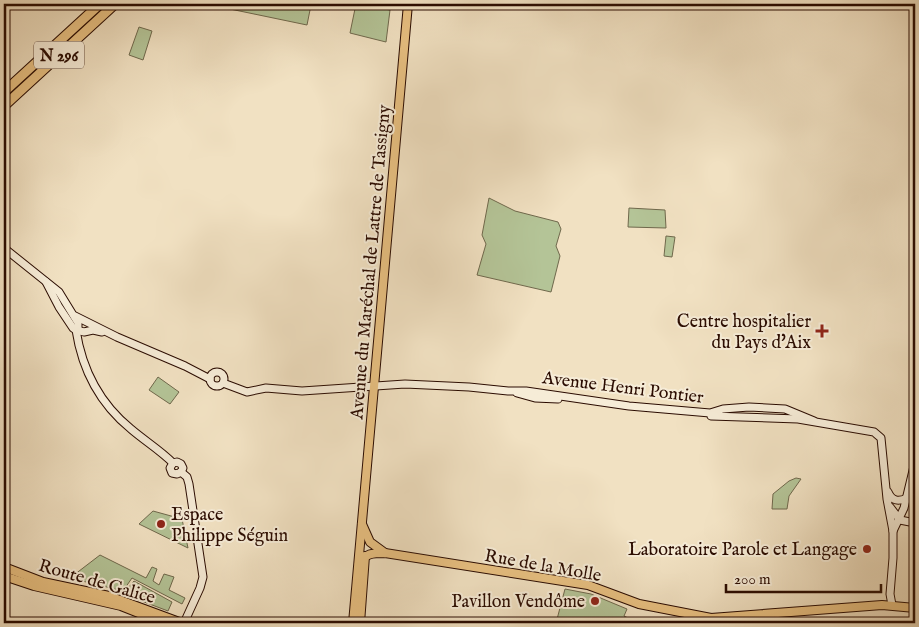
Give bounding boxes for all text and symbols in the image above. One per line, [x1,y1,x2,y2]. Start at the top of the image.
road number: N 296 [34,42,84,68]
street label: Avenue du Maréchal de Lattre de Tassigny [346,104,397,421]
place label: Centre hospitalier du Pays d'Aix [677,311,811,355]
marker: Centre hospitalier du Pays d'Aix [815,324,829,338]
street label: Avenue Henri Pontier [540,367,705,410]
place label: Espace Philippe Séguin [171,504,289,548]
marker: Espace Philippe Séguin [155,518,167,530]
place label: Laboratoire Parole et Langage [628,539,857,562]
marker: Laboratoire Parole et Langage [861,543,873,555]
street label: Rue de la Molle [483,545,603,588]
street label: Route de Galice [36,555,158,610]
scale bar [726,562,882,594]
text: 200 m [734,570,771,589]
place label: Pavillon Vendôme [451,591,585,614]
marker: Pavillon Vendôme [589,595,601,607]

